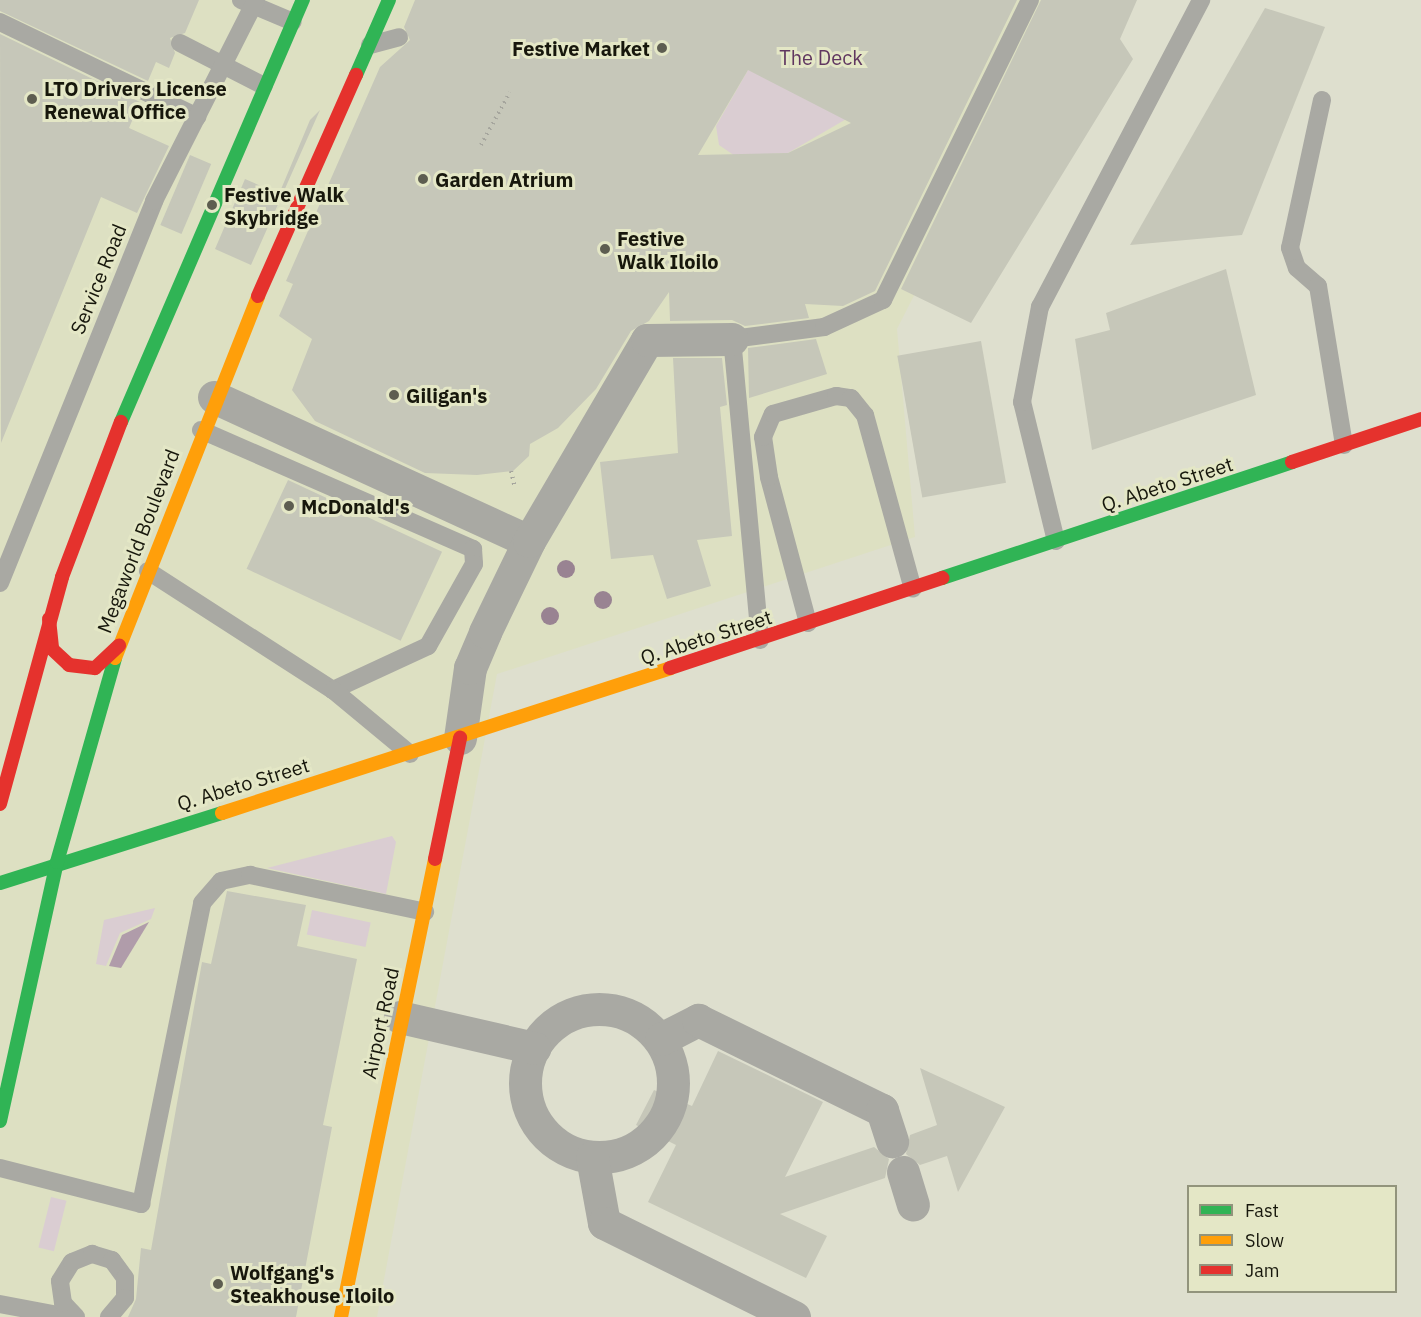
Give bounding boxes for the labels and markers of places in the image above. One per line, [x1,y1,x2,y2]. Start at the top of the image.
place label: Festive Market [512,36,650,60]
marker: Festive Market [655,41,669,55]
place label: LTO Drivers License Renewal Office [44,76,227,123]
marker: LTO Drivers License Renewal Office [25,92,39,106]
place label: Garden Atrium [435,167,573,191]
marker: Garden Atrium [416,172,430,186]
place label: Festive Walk Skybridge [224,182,344,229]
marker: Festive Walk Skybridge [205,198,219,212]
place label: Festive Walk Iloilo [617,226,719,273]
marker: Festive Walk Iloilo [598,242,612,256]
place label: Giligan's [406,383,487,407]
marker: Giligan's [387,388,401,402]
place label: McDonald's [301,494,410,518]
marker: McDonald's [282,499,296,513]
place label: Wolfgang's Steakhouse Iloilo [230,1260,394,1307]
marker: Wolfgang's Steakhouse Iloilo [211,1277,225,1291]

